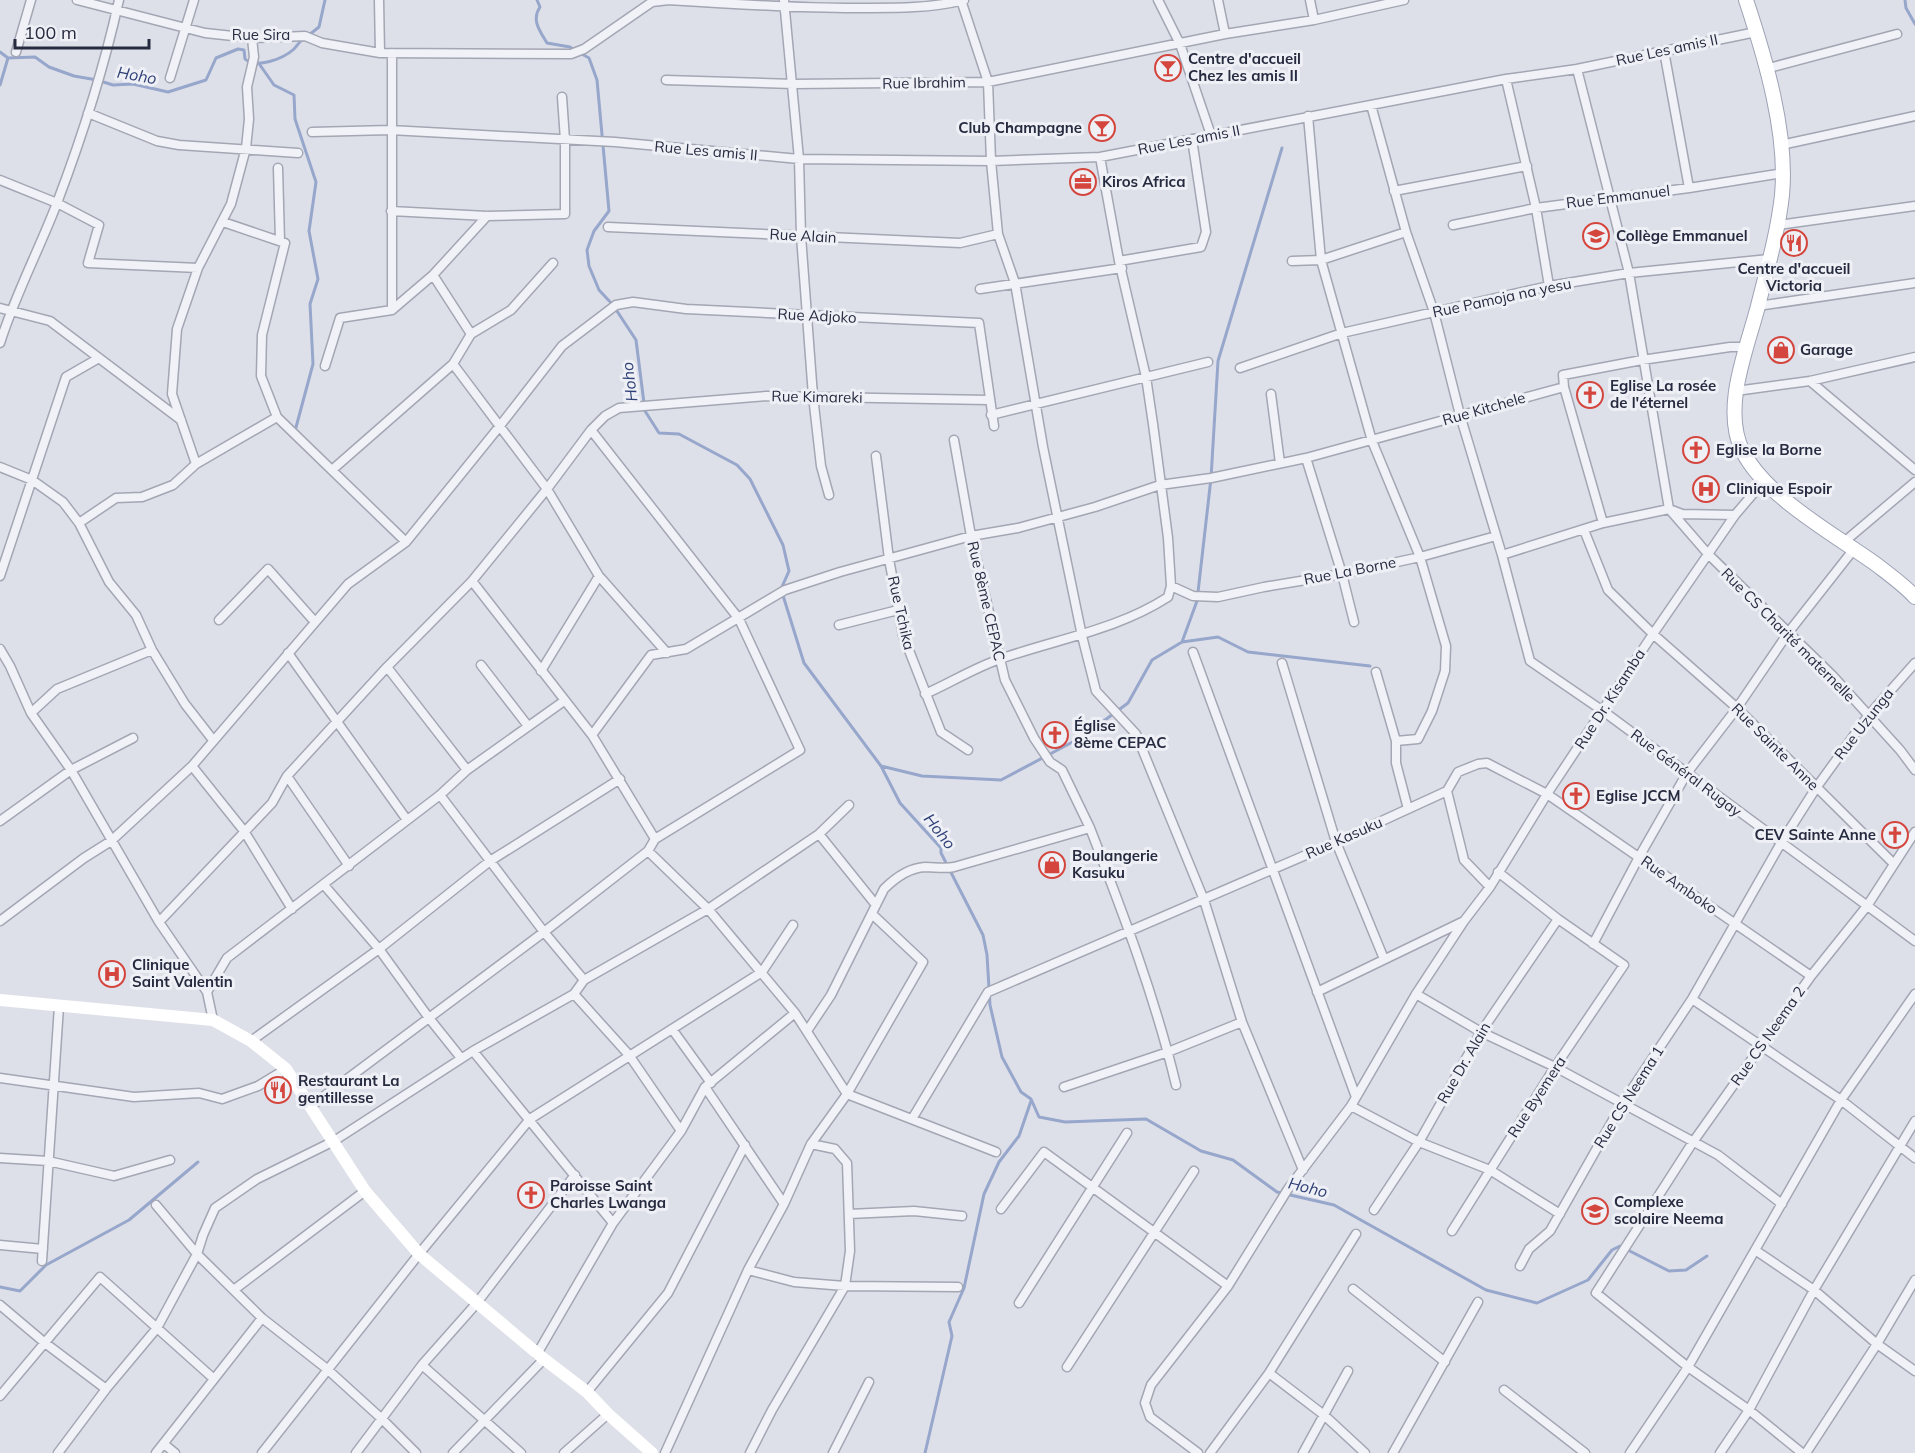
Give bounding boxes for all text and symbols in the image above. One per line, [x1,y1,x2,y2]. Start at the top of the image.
scale bar [15,12,148,50]
text: 100 m [24,21,77,44]
street label: Rue Sira [232,25,290,44]
street label: Rue Les amis II [1614,29,1720,70]
place label: Centre d'accueil Chez les amis II [1188,49,1301,85]
bar icon: Centre d'accueil Chez les amis II [1153,53,1183,83]
water label: Hoho [116,62,158,88]
street label: Rue Ibrahim [882,72,966,93]
bar icon: Club Champagne [1087,113,1117,143]
place label: Club Champagne [958,118,1082,137]
street label: Rue Les amis II [1136,120,1242,159]
street label: Rue Les amis II [654,137,758,164]
office icon: Kiros Africa [1068,167,1098,197]
place label: Kiros Africa [1102,172,1185,191]
street label: Rue Emmanuel [1565,181,1671,212]
school or university icon: Collège Emmanuel [1581,221,1611,251]
street label: Rue Alain [769,224,837,247]
place label: Collège Emmanuel [1616,226,1748,245]
restaurant icon: Centre d'accueil Victoria [1779,228,1809,258]
place label: Centre d'accueil Victoria [1737,259,1851,295]
street label: Rue Pamoja na yesu [1431,274,1573,322]
street label: Rue Adjoko [777,304,857,327]
shop icon: Garage [1766,335,1796,365]
place label: Garage [1800,340,1853,359]
water label: Hoho [617,361,641,403]
place label: Eglise La rosée de l'éternel [1610,376,1716,412]
church icon: Eglise La rosée de l'éternel [1575,380,1605,410]
street label: Rue Kimareki [771,386,863,407]
street label: Rue Kitchele [1440,388,1528,429]
church icon: Eglise la Borne [1681,435,1711,465]
place label: Eglise la Borne [1716,440,1822,459]
hospital icon: Clinique Espoir [1691,474,1721,504]
place label: Clinique Espoir [1726,479,1832,498]
street label: Rue 8ème CEPAC [963,539,1010,663]
street label: Rue La Borne [1302,552,1398,589]
street label: Rue CS Charité maternelle [1717,564,1859,706]
street label: Rue Tchika [884,574,919,652]
street label: Rue Dr. Kisamba [1570,645,1649,752]
street label: Rue Uzunga [1830,684,1897,763]
street label: Rue Sainte Anne [1728,699,1823,794]
place label: Église 8ème CEPAC [1074,716,1166,752]
church icon: Église 8ème CEPAC [1040,720,1070,750]
street label: Rue Général Rugay [1627,725,1746,821]
church icon: Eglise JCCM [1561,781,1591,811]
place label: Eglise JCCM [1596,786,1681,805]
water label: Hoho [920,809,960,853]
street label: Rue Kasuku [1302,812,1385,863]
church icon: CEV Sainte Anne [1880,820,1910,850]
place label: CEV Sainte Anne [1754,825,1876,844]
place label: Boulangerie Kasuku [1072,846,1158,882]
shop icon: Boulangerie Kasuku [1037,850,1067,880]
street label: Rue Amboko [1637,851,1721,918]
place label: Clinique Saint Valentin [132,955,233,991]
hospital icon: Clinique Saint Valentin [97,959,127,989]
street label: Rue CS Neema 2 [1726,982,1809,1089]
street label: Rue Dr. Alain [1433,1019,1494,1107]
street label: Rue CS Neema 1 [1590,1042,1668,1151]
street label: Rue Byemera [1503,1053,1570,1141]
place label: Restaurant La gentillesse [298,1071,400,1107]
restaurant icon: Restaurant La gentillesse [263,1075,293,1105]
water label: Hoho [1286,1172,1330,1202]
place label: Paroisse Saint Charles Lwanga [550,1176,666,1212]
church icon: Paroisse Saint Charles Lwanga [516,1180,546,1210]
place label: Complexe scolaire Neema [1614,1192,1724,1228]
school or university icon: Complexe scolaire Neema [1580,1196,1610,1226]

